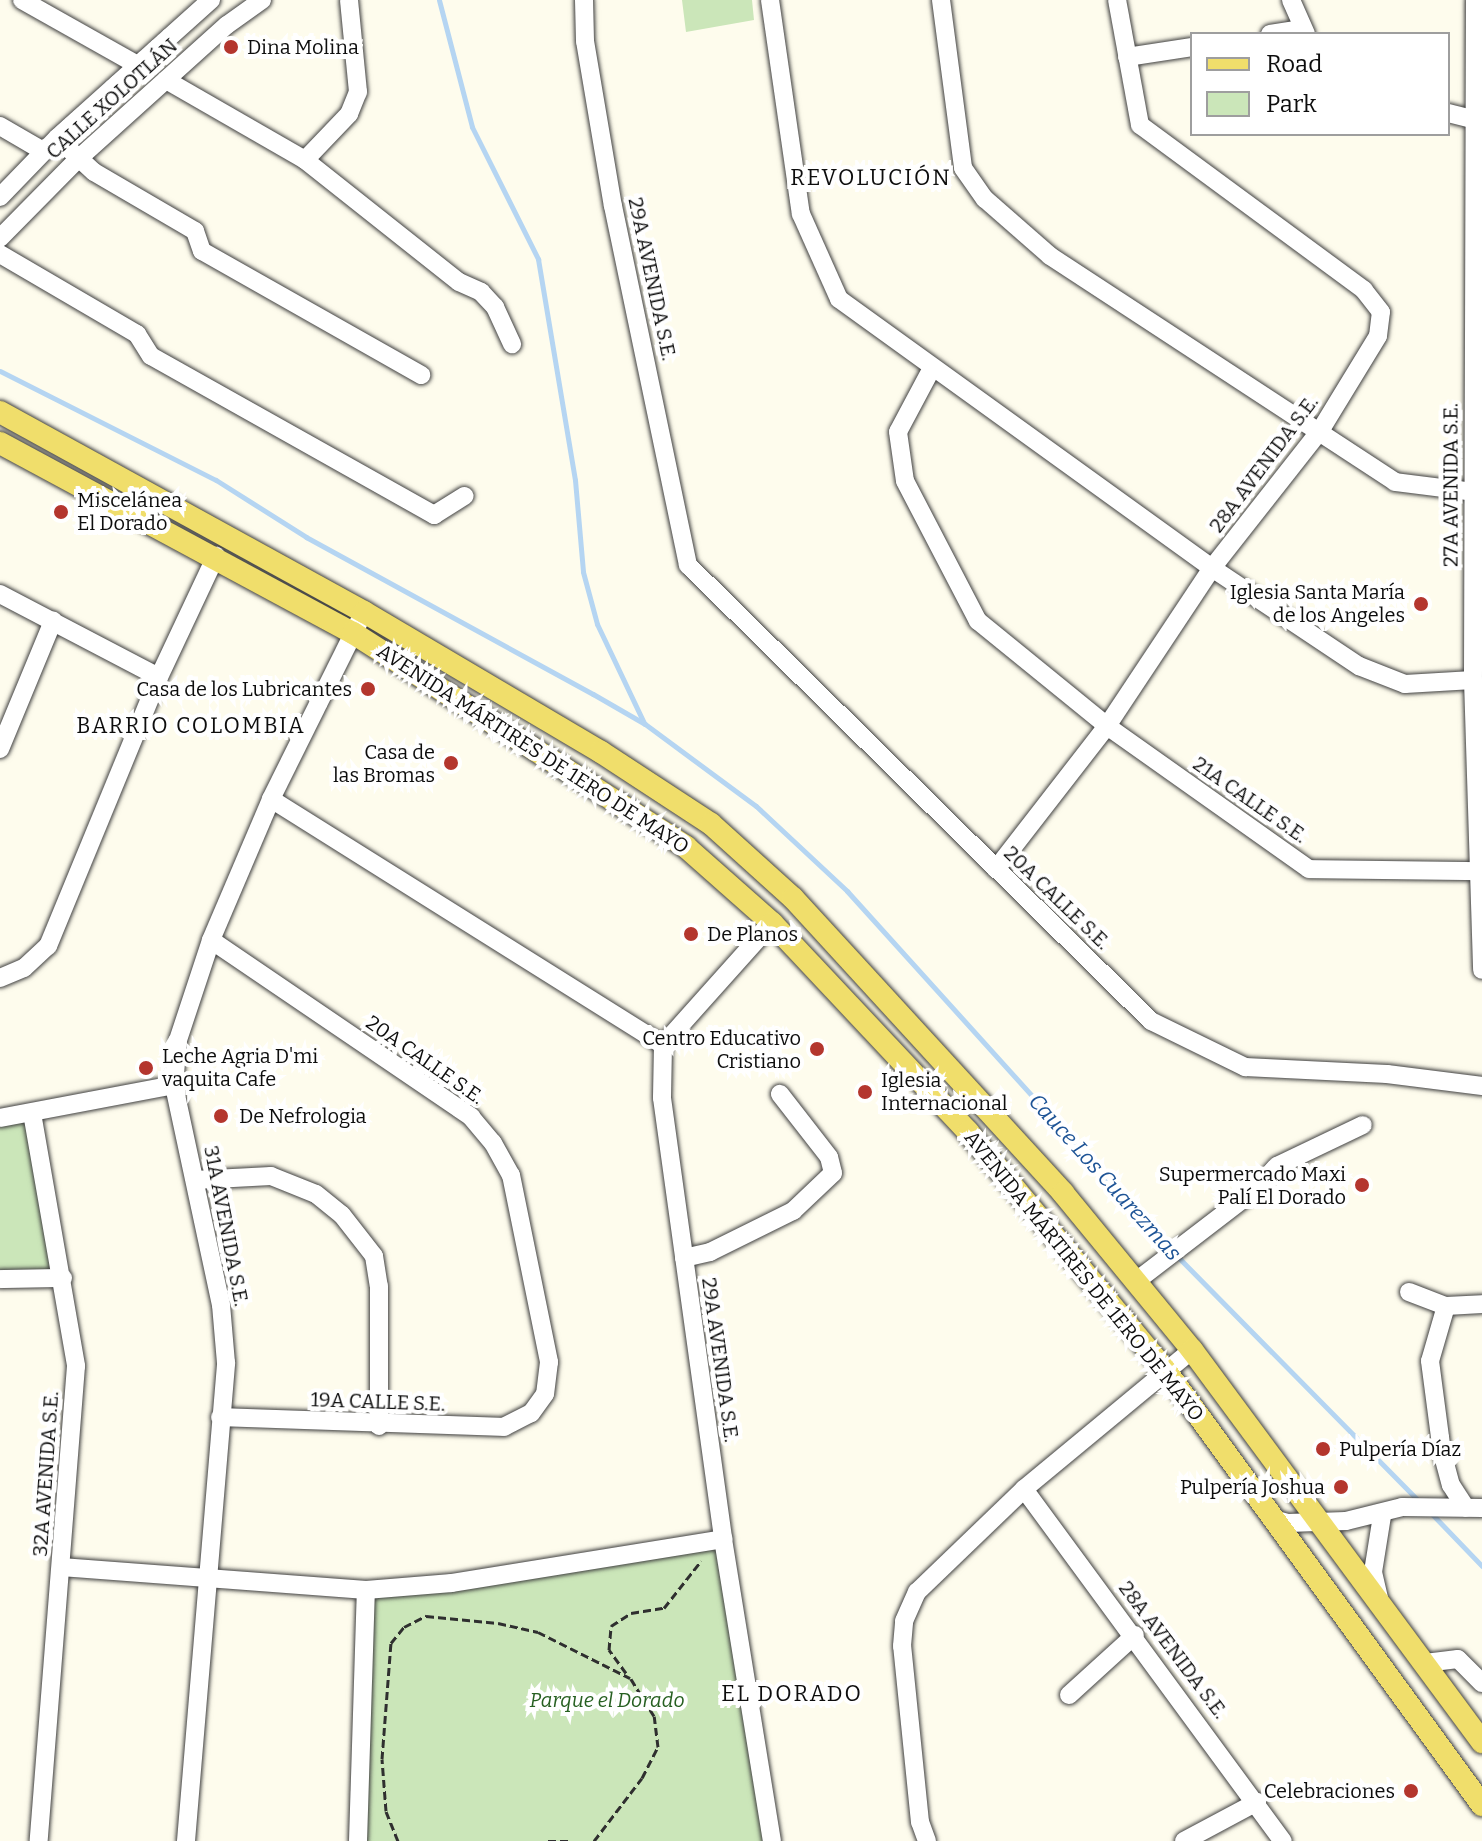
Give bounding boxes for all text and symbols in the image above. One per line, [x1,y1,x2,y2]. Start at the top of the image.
legend [1190,32,1450,136]
street label: CALLE XOLOTLÁN [42,34,182,164]
place label: Dina Molina [247,35,359,59]
marker: Dina Molina [222,38,240,56]
text: Road [1266,50,1322,78]
text: Park [1266,90,1317,118]
district label: REVOLUCIÓN [790,165,952,191]
street label: 29A AVENIDA S.E. [623,195,681,363]
street label: 28A AVENIDA S.E. [1205,391,1323,537]
street label: 27A AVENIDA S.E. [1439,403,1463,567]
place label: Miscelánea El Dorado [77,488,182,535]
marker: Miscelánea El Dorado [52,503,70,521]
place label: Iglesia Santa María de los Angeles [1230,580,1405,627]
marker: Iglesia Santa María de los Angeles [1412,595,1430,613]
street label: AVENIDA MÁRTIRES DE 1ERO DE MAYO [373,639,693,859]
place label: Casa de los Lubricantes [136,677,352,701]
marker: Casa de los Lubricantes [359,680,377,698]
district label: BARRIO COLOMBIA [76,713,306,739]
place label: Casa de las Bromas [333,740,435,787]
street label: 21A CALLE S.E. [1188,752,1312,848]
marker: Casa de las Bromas [442,754,460,772]
street label: 20A CALLE S.E. [999,841,1115,955]
place label: De Planos [707,922,798,946]
marker: De Planos [682,925,700,943]
street label: 20A CALLE S.E. [361,1011,489,1109]
place label: Centro Educativo Cristiano [642,1026,801,1073]
marker: Centro Educativo Cristiano [808,1040,826,1058]
place label: Leche Agria D'mi vaquita Cafe [162,1044,318,1091]
marker: Leche Agria D'mi vaquita Cafe [137,1059,155,1077]
place label: Iglesia Internacional [881,1068,1008,1115]
marker: Iglesia Internacional [856,1083,874,1101]
water label: Cauce Los Cuarezmas [1023,1088,1187,1266]
place label: De Nefrologia [239,1104,367,1128]
marker: De Nefrologia [210,1105,232,1127]
street label: AVENIDA MÁRTIRES DE 1ERO DE MAYO [959,1126,1209,1426]
street label: 31A AVENIDA S.E. [199,1144,253,1308]
place label: Supermercado Maxi Palí El Dorado [1159,1162,1346,1209]
marker: Supermercado Maxi Palí El Dorado [1353,1176,1371,1194]
street label: 29A AVENIDA S.E. [697,1276,743,1444]
street label: 19A CALLE S.E. [310,1388,446,1416]
street label: 32A AVENIDA S.E. [28,1391,64,1557]
place label: Pulpería Díaz [1339,1437,1461,1461]
marker: Pulpería Díaz [1314,1440,1332,1458]
place label: Pulpería Joshua [1180,1475,1325,1499]
marker: Pulpería Joshua [1332,1478,1350,1496]
street label: 28A AVENIDA S.E. [1114,1577,1232,1723]
district label: EL DORADO [721,1681,863,1707]
park label: Parque el Dorado [529,1688,685,1712]
place label: Celebraciones [1264,1779,1395,1803]
marker: Celebraciones [1402,1782,1420,1800]

